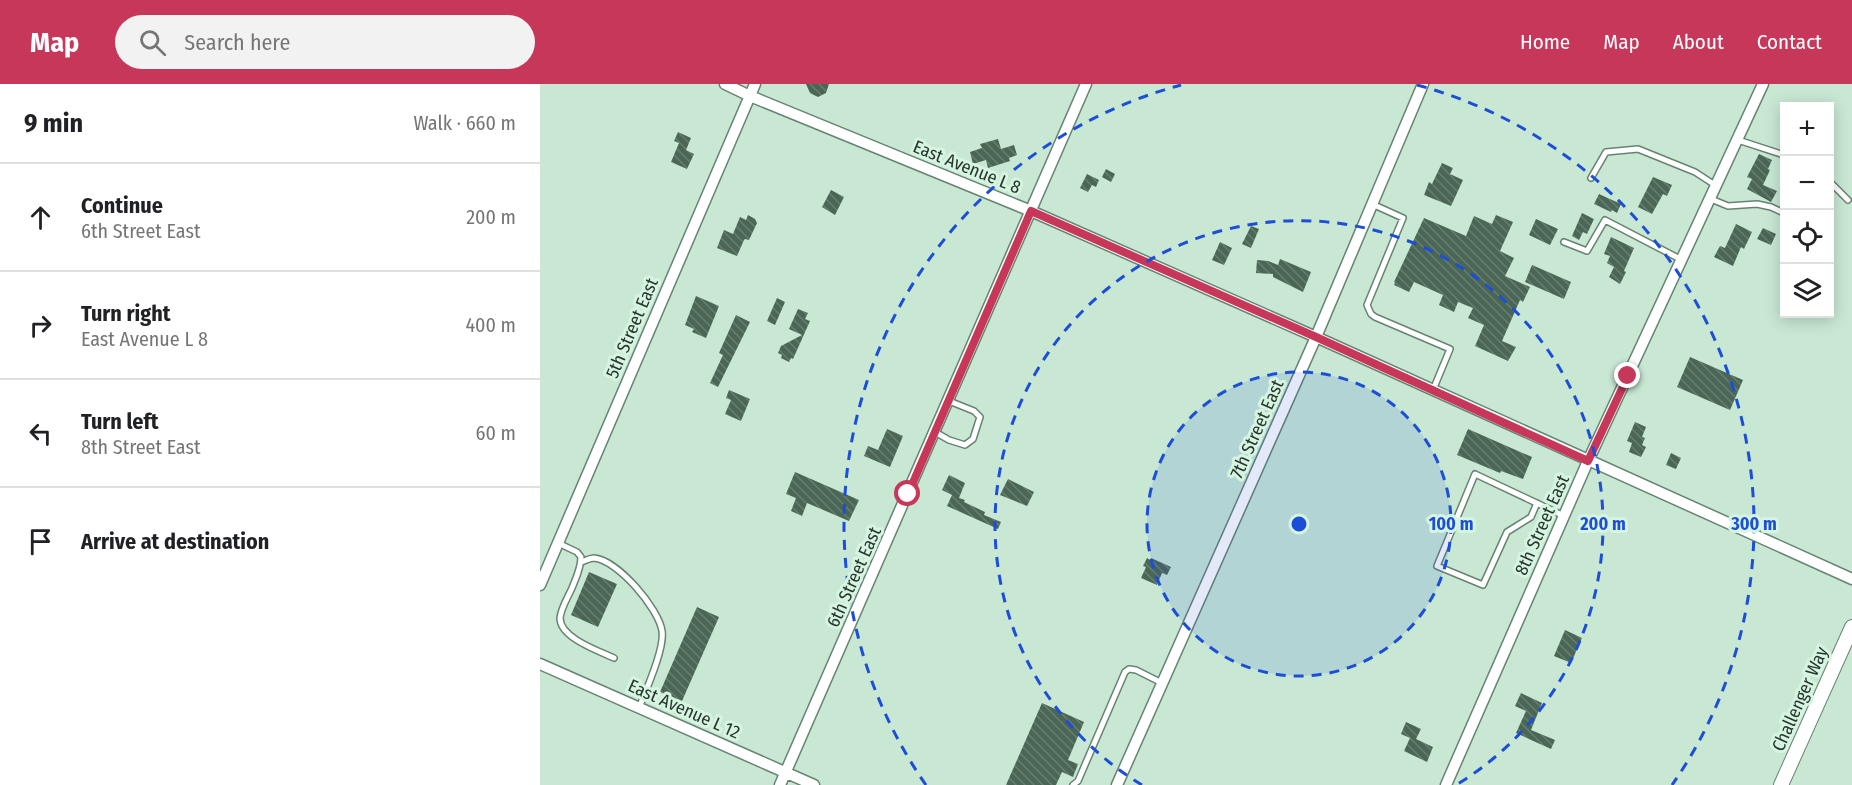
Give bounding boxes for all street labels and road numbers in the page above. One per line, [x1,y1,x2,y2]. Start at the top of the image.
street label: East Avenue L 8 [910,135,1024,199]
street label: 5th Street East [601,274,663,381]
street label: 7th Street East [1225,376,1289,482]
street label: 8th Street East [1510,471,1574,579]
street label: 6th Street East [822,523,886,631]
street label: Challenger Way [1767,643,1833,755]
street label: East Avenue L 12 [625,675,743,744]

